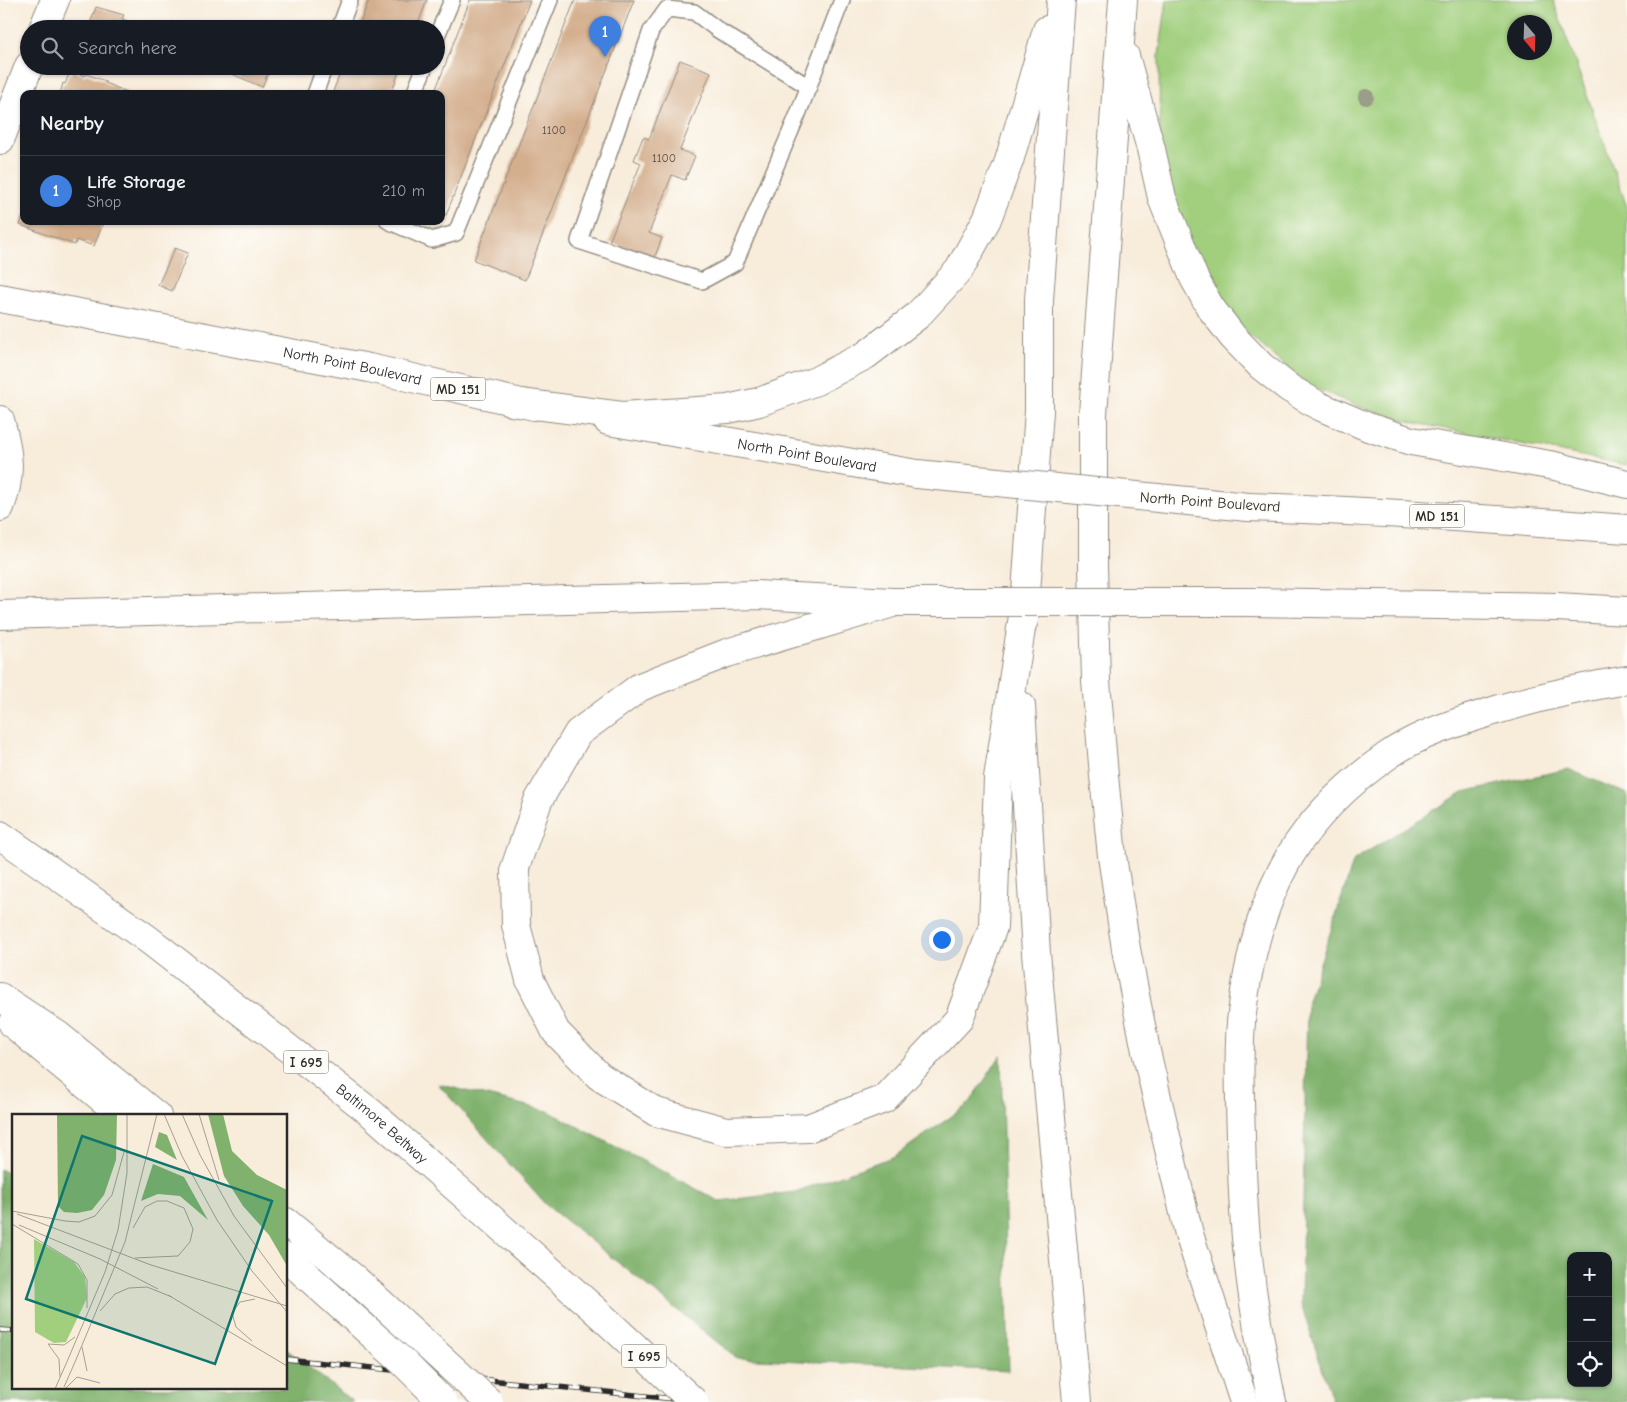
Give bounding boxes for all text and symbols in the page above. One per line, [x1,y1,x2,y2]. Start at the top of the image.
north arrow [1507,15,1552,60]
pin: 1 [589,16,621,57]
search box [20,20,445,75]
icon: search [38,34,66,62]
text: Search here [78,37,177,59]
text: Nearby [40,111,104,135]
house number: 1100 [542,123,566,137]
house number: 1100 [652,151,676,165]
text: Life Storage [87,171,186,193]
text: 1 [53,182,59,200]
text: 210 m [382,182,425,200]
text: Shop [87,193,121,211]
street label: North Point Boulevard [282,343,423,389]
road number: MD 151 [430,378,486,400]
street label: North Point Boulevard [736,434,878,476]
street label: North Point Boulevard [1139,488,1281,516]
road number: MD 151 [1410,504,1464,528]
your location [929,927,955,953]
road number: I 695 [284,1050,328,1074]
street label: Baltimore Beltway [333,1080,432,1168]
inset map [12,1114,288,1390]
map controls [1567,1252,1612,1387]
button: + [1567,1252,1612,1297]
button: − [1567,1297,1612,1342]
button: locate [1567,1342,1612,1387]
road number: I 695 [622,1344,666,1368]

